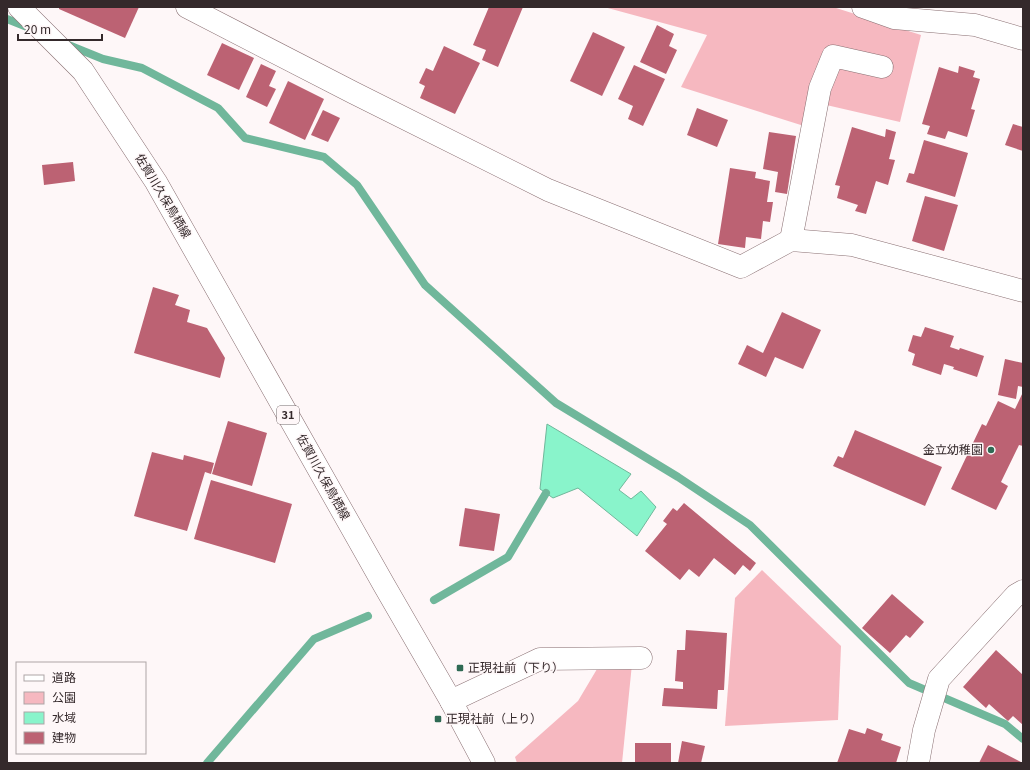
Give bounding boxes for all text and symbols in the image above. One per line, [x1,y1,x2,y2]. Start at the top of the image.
scale bar [18,16,102,42]
text: 20 m [24,20,51,37]
street label: 佐賀川久保鳥栖線 [132,150,196,241]
road number: 31 [277,406,299,424]
street label: 佐賀川久保鳥栖線 [294,430,355,522]
place label: 金立幼稚園 [923,440,983,457]
marker: 金立幼稚園 [986,445,996,455]
place label: 正現社前（下り） [468,658,564,675]
legend [16,662,146,754]
marker: 正現社前（下り） [455,663,465,673]
text: 道路 [52,668,76,685]
text: 公園 [52,688,76,705]
text: 水域 [52,708,76,725]
place label: 正現社前（上り） [446,709,542,726]
marker: 正現社前（上り） [433,714,443,724]
text: 建物 [52,728,76,745]

